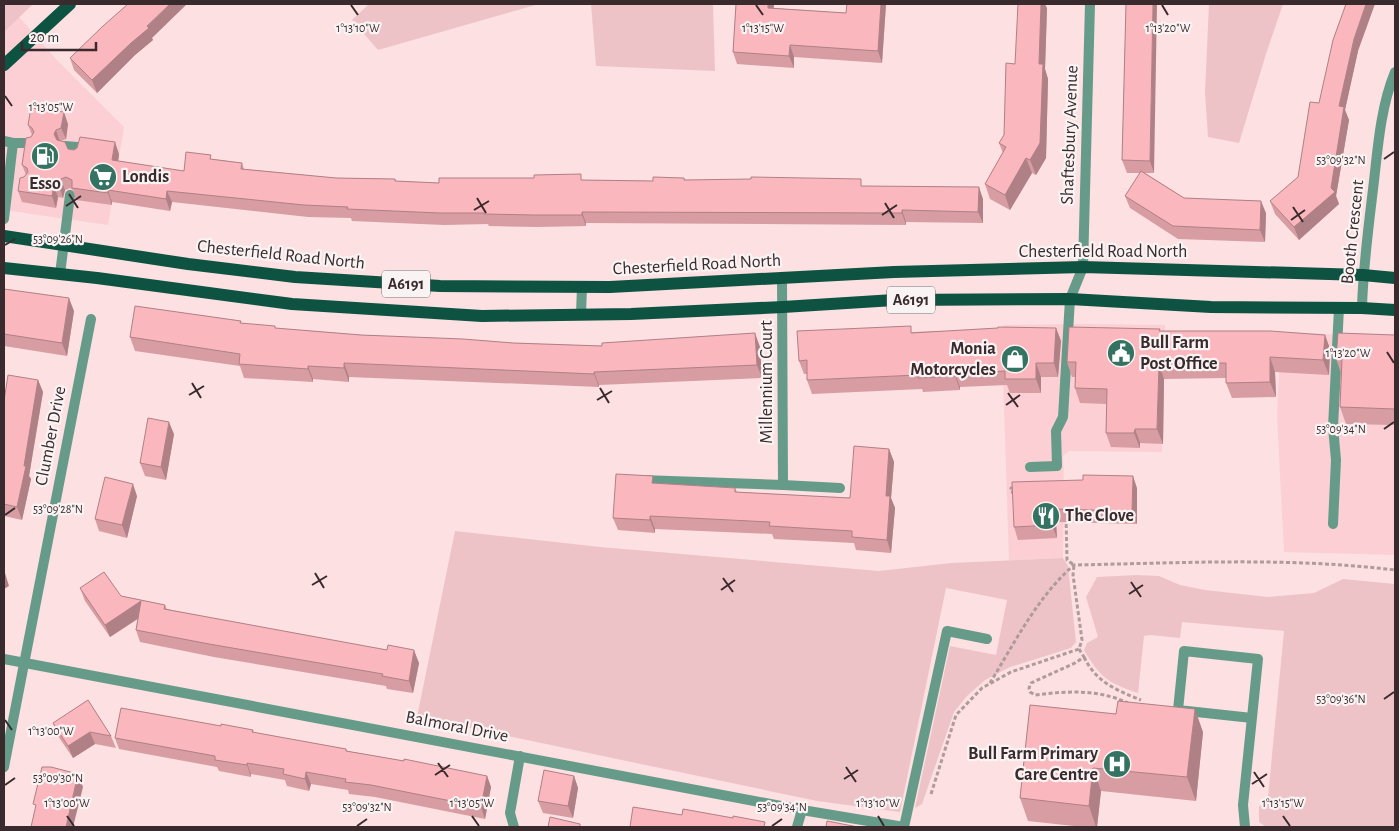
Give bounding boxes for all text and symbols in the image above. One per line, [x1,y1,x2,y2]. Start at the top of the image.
scale bar [22,20,96,52]
text: 1°13'10"W [336,22,380,34]
text: 1°13'15"W [742,22,784,34]
text: 1°13'20"W [1146,22,1191,34]
text: 20 m [30,30,59,45]
street label: Shaftesbury Avenue [1059,65,1081,205]
text: 1°13'05"W [29,101,73,113]
fuel station icon: Esso [30,141,60,171]
text: 53°09'32"N [1316,154,1366,166]
supermarket icon: Londis [88,162,118,192]
place label: Londis [122,168,169,186]
place label: Esso [29,175,61,193]
street label: Booth Crescent [1339,178,1367,285]
text: 53°09'26"N [33,233,83,245]
street label: Chesterfield Road North [196,237,366,273]
street label: Chesterfield Road North [1019,243,1187,261]
street label: Chesterfield Road North [612,252,782,278]
road number: A6191 [382,270,430,298]
road number: A6191 [887,286,935,314]
street label: Millennium Court [758,320,776,444]
place label: Bull Farm Post Office [1140,334,1218,373]
public building icon: Bull Farm Post Office [1106,338,1136,368]
place label: Monia Motorcycles [910,340,996,379]
shop icon: Monia Motorcycles [1000,344,1030,374]
text: 1°13'20"W [1326,347,1371,359]
street label: Clumber Drive [33,385,69,487]
text: 53°09'34"N [1316,423,1366,435]
restaurant icon: The Clove [1031,501,1061,531]
text: 53°09'28"N [33,503,83,515]
place label: The Clove [1065,507,1134,525]
text: 53°09'36"N [1316,693,1366,705]
street label: Balmoral Drive [404,708,510,746]
text: 1°13'00"W [28,725,74,737]
place label: Bull Farm Primary Care Centre [968,745,1099,784]
hospital icon: Bull Farm Primary Care Centre [1102,749,1132,779]
text: 53°09'30"N [33,772,83,784]
text: 1°13'00"W [44,797,90,809]
text: 1°13'05"W [450,797,494,809]
text: 1°13'10"W [856,797,900,809]
text: 1°13'15"W [1262,797,1304,809]
text: 53°09'32"N [342,801,392,813]
text: 53°09'34"N [757,801,807,813]

